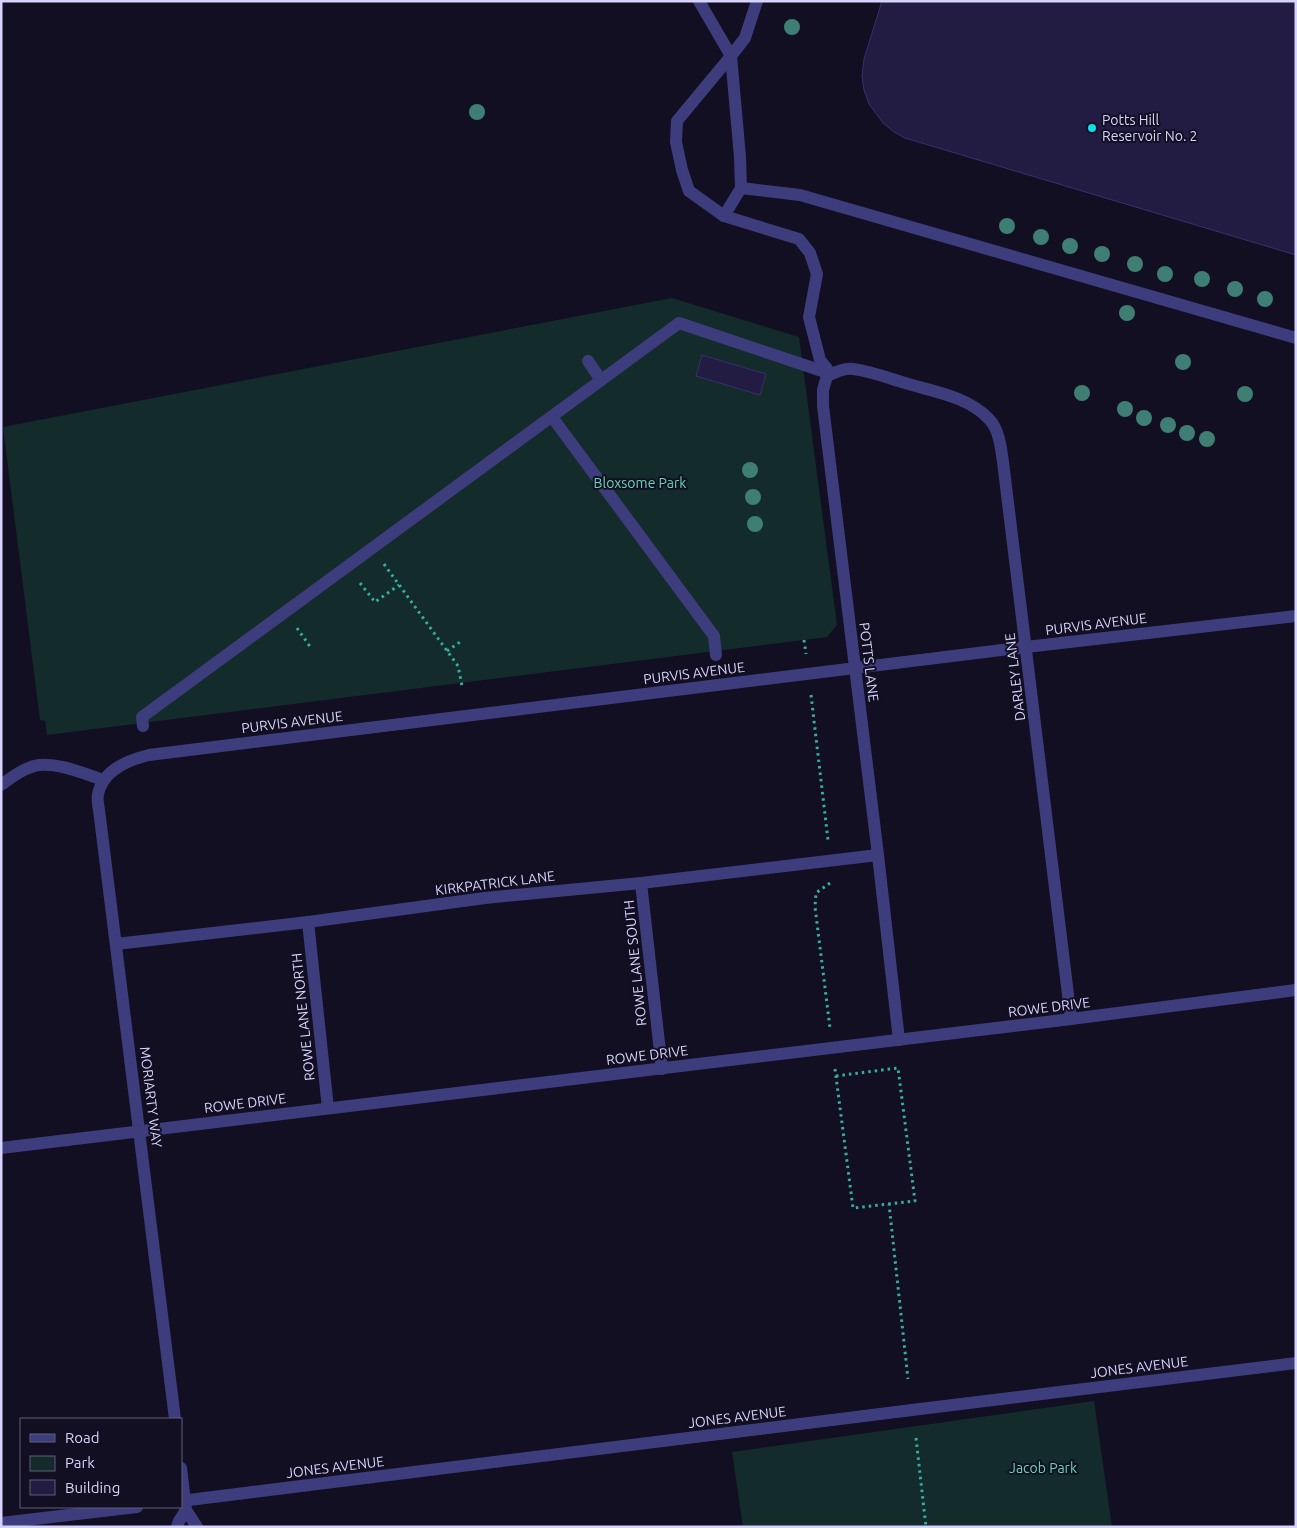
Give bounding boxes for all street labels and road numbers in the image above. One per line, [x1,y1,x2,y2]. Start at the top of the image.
street label: PURVIS AVENUE [1044,610,1148,638]
street label: POTTS LANE [856,621,882,703]
street label: DARLEY LANE [1002,632,1028,722]
street label: PURVIS AVENUE [642,659,746,687]
street label: PURVIS AVENUE [240,708,344,736]
street label: KIRKPATRICK LANE [434,868,556,898]
street label: ROWE LANE SOUTH [620,899,650,1027]
street label: ROWE LANE NORTH [288,952,318,1082]
street label: ROWE DRIVE [1007,994,1091,1020]
street label: ROWE DRIVE [605,1042,689,1068]
street label: MORIARTY WAY [137,1046,165,1148]
street label: ROWE DRIVE [203,1090,287,1116]
street label: JONES AVENUE [1089,1353,1189,1381]
street label: JONES AVENUE [687,1403,787,1431]
street label: JONES AVENUE [285,1453,385,1481]

